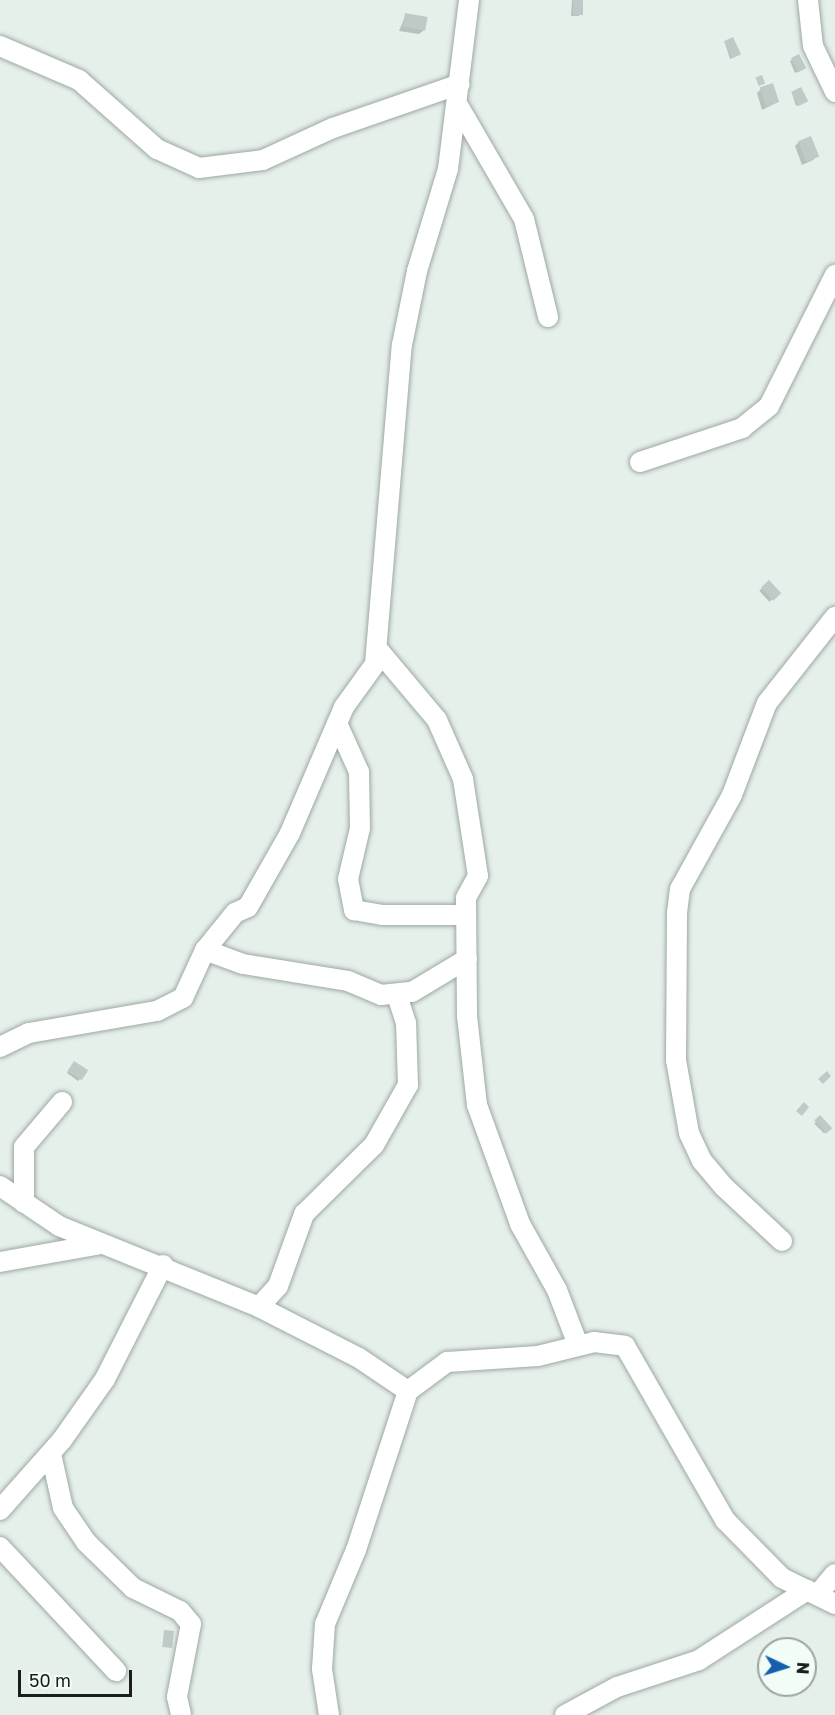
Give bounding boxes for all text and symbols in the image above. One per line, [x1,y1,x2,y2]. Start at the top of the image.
north arrow [757,1637,817,1697]
scale bar [21,1658,135,1696]
text: N [793,1661,813,1675]
text: 50 m [29,1669,71,1691]

